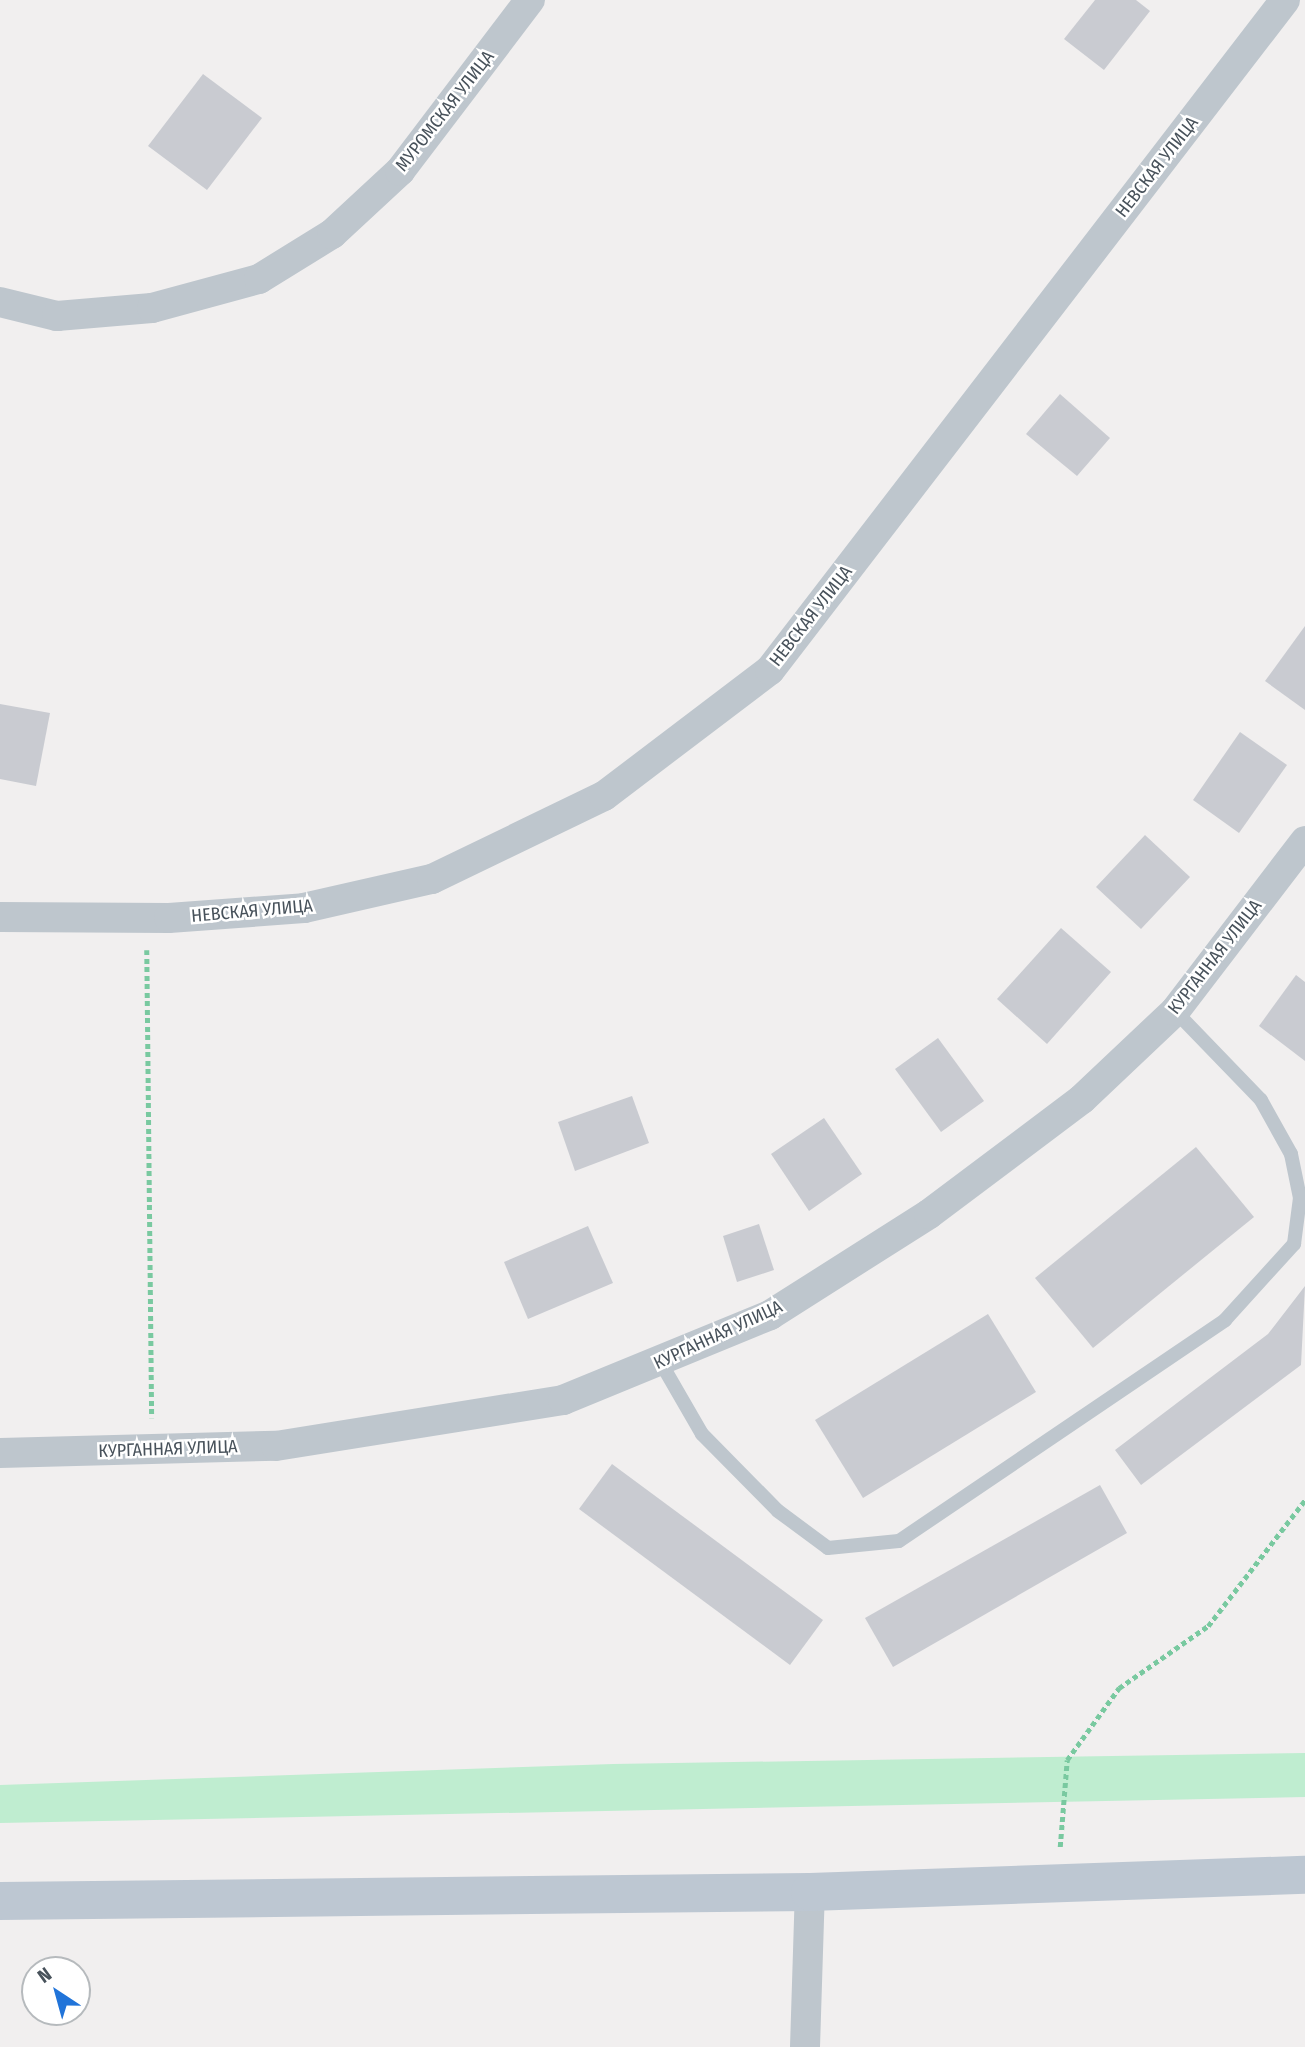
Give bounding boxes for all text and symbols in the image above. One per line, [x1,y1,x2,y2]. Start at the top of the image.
street label: МУРОМСКАЯ УЛИЦА [391,46,499,176]
street label: НЕВСКАЯ УЛИЦА [1111,112,1203,222]
street label: НЕВСКАЯ УЛИЦА [765,561,857,671]
street label: НЕВСКАЯ УЛИЦА [190,895,314,927]
street label: КУРГАННАЯ УЛИЦА [1164,895,1266,1019]
street label: КУРГАННАЯ УЛИЦА [650,1296,786,1374]
street label: КУРГАННАЯ УЛИЦА [98,1436,238,1462]
north arrow [21,1956,91,2026]
text: N [33,1963,56,1988]

